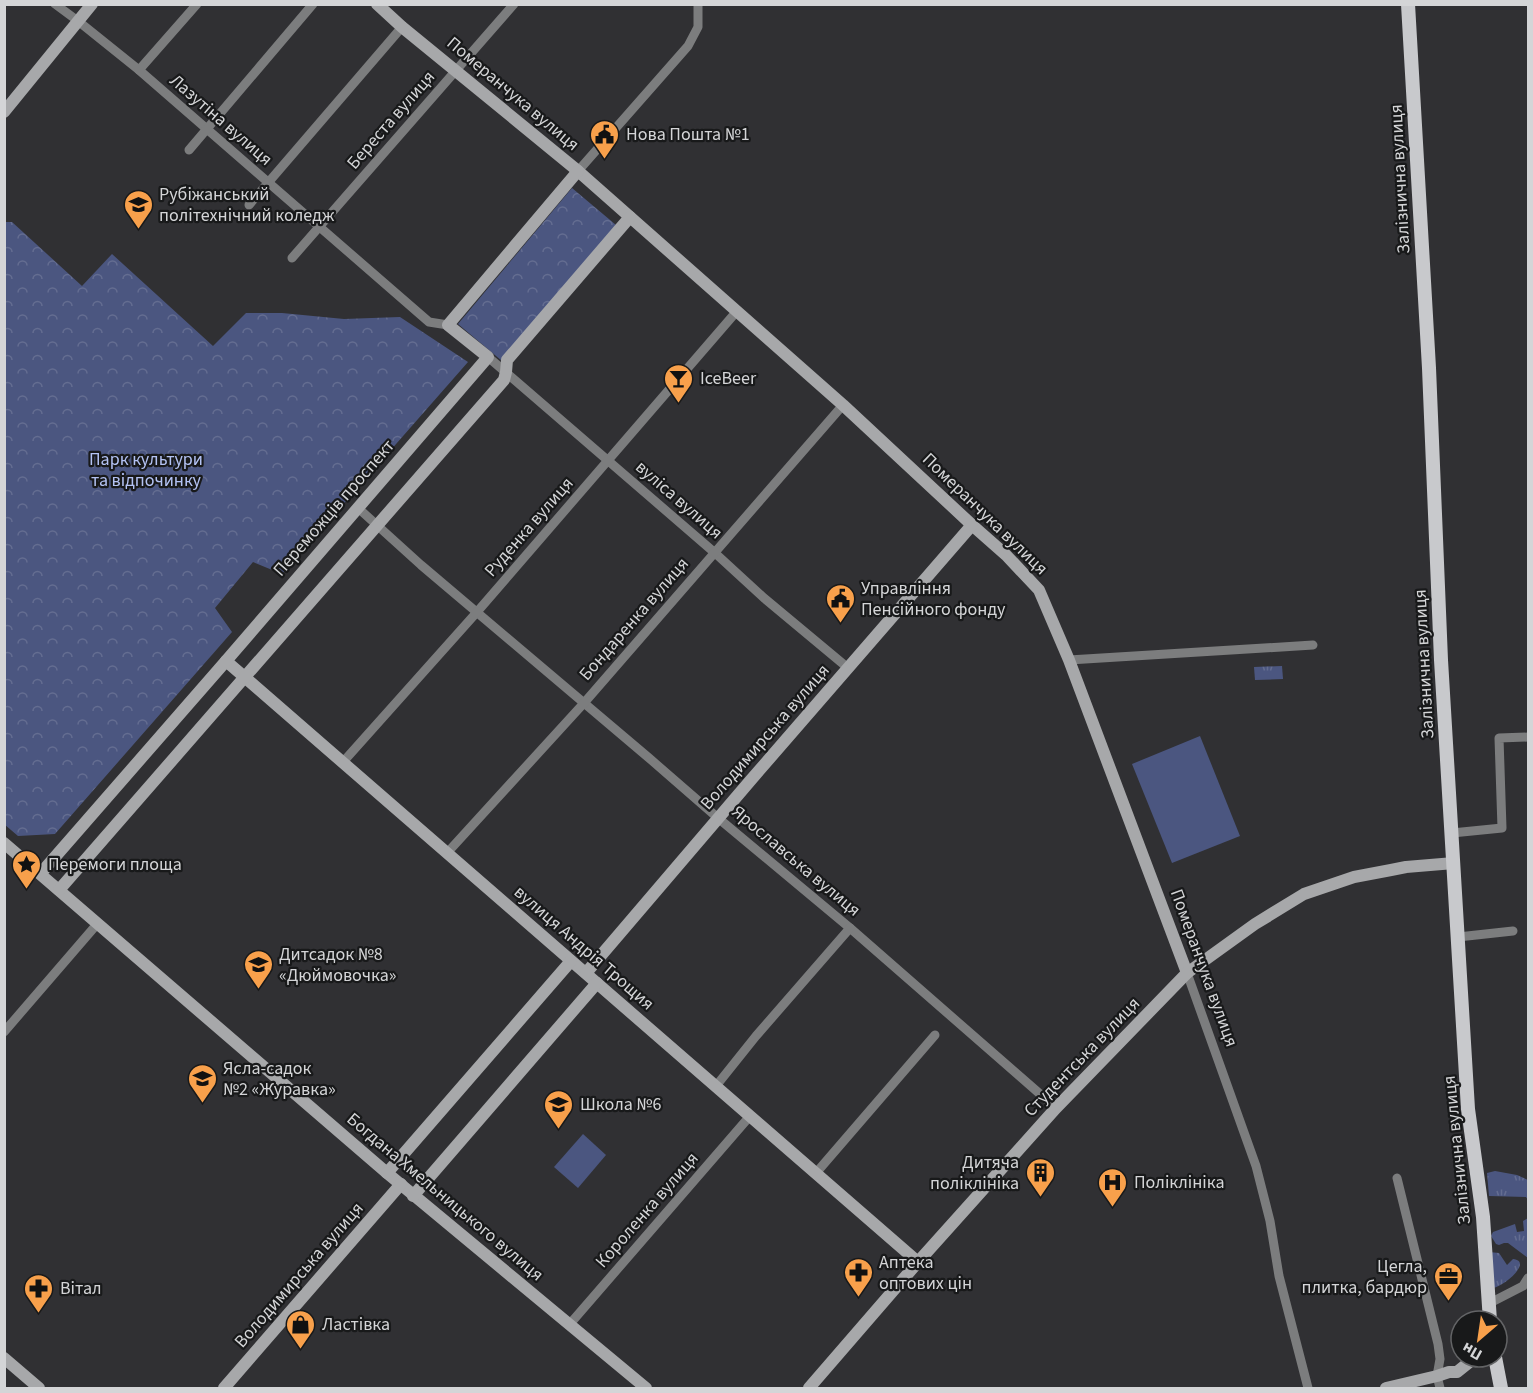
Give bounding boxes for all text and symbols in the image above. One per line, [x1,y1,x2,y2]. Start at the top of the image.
street label: Померанчука вулиця [441,31,585,157]
street label: Береста вулиця [341,65,441,175]
street label: Лазутіна вулиця [164,68,278,172]
street label: Залізнична вулиця [1384,104,1416,254]
public building icon: Нова Пошта №1 [589,118,621,160]
place label: Нова Пошта №1 [626,122,750,147]
place label: Рубіжанський політехнічний коледж [159,182,335,228]
school or university icon: Рубіжанський політехнічний коледж [122,188,154,230]
bar icon: IceBeer [663,362,695,404]
place label: IceBeer [700,366,757,391]
street label: Переможців проспект [268,434,400,582]
park label: Парк культури та відпочинку [89,447,203,493]
street label: Померанчука вулиця [917,447,1053,581]
street label: вуліса вулиця [630,455,728,545]
street label: Руденка вулиця [479,472,579,582]
street label: Бондаренка вулиця [573,552,695,686]
place label: Управління Пенсійного фонду [861,576,1006,622]
public building icon: Управління Пенсійного фонду [824,582,856,624]
street label: Залізнична вулиця [1408,589,1440,739]
street label: Володимирська вулиця [695,659,835,815]
street label: Ярославська вулиця [726,800,866,922]
place icon: Перемоги площа [11,848,43,890]
place label: Перемоги площа [48,852,182,877]
street label: вулиця Андрія Трощия [508,880,660,1016]
street label: Померанчука вулиця [1164,886,1244,1050]
place label: Дитсадок №8 «Дюймовочка» [279,942,397,988]
school or university icon: Дитсадок №8 «Дюймовочка» [242,948,274,990]
street label: Студентська вулиця [1018,992,1146,1122]
place label: Ясла-садок №2 «Журавка» [223,1056,336,1102]
school or university icon: Ясла-садок №2 «Журавка» [186,1062,218,1104]
street label: Залізнична вулиця [1437,1074,1477,1226]
school or university icon: Школа №6 [543,1088,575,1130]
place label: Школа №6 [580,1092,661,1117]
street label: Богдана Хмельницького вулиця [341,1107,549,1287]
street label: Короленка вулиця [590,1147,704,1273]
place label: Дитяча поліклініка [930,1150,1019,1196]
building icon: Дитяча поліклініка [1024,1156,1056,1198]
hospital icon: Поліклініка [1097,1166,1129,1208]
place label: Поліклініка [1134,1170,1225,1195]
street label: Володимирська вулиця [229,1197,369,1353]
place label: Аптека оптових цін [879,1250,972,1296]
place label: Цегла, плитка, бардюр [1302,1254,1427,1300]
pharmacy icon: Аптека оптових цін [842,1256,874,1298]
office icon: Цегла, плитка, бардюр [1432,1260,1464,1302]
pharmacy icon: Вітал [23,1272,55,1314]
place label: Вітал [60,1276,102,1301]
shop icon: Ластівка [285,1308,317,1350]
north arrow [1449,1309,1509,1369]
place label: Ластівка [322,1312,390,1337]
text: Пн [1458,1337,1486,1366]

